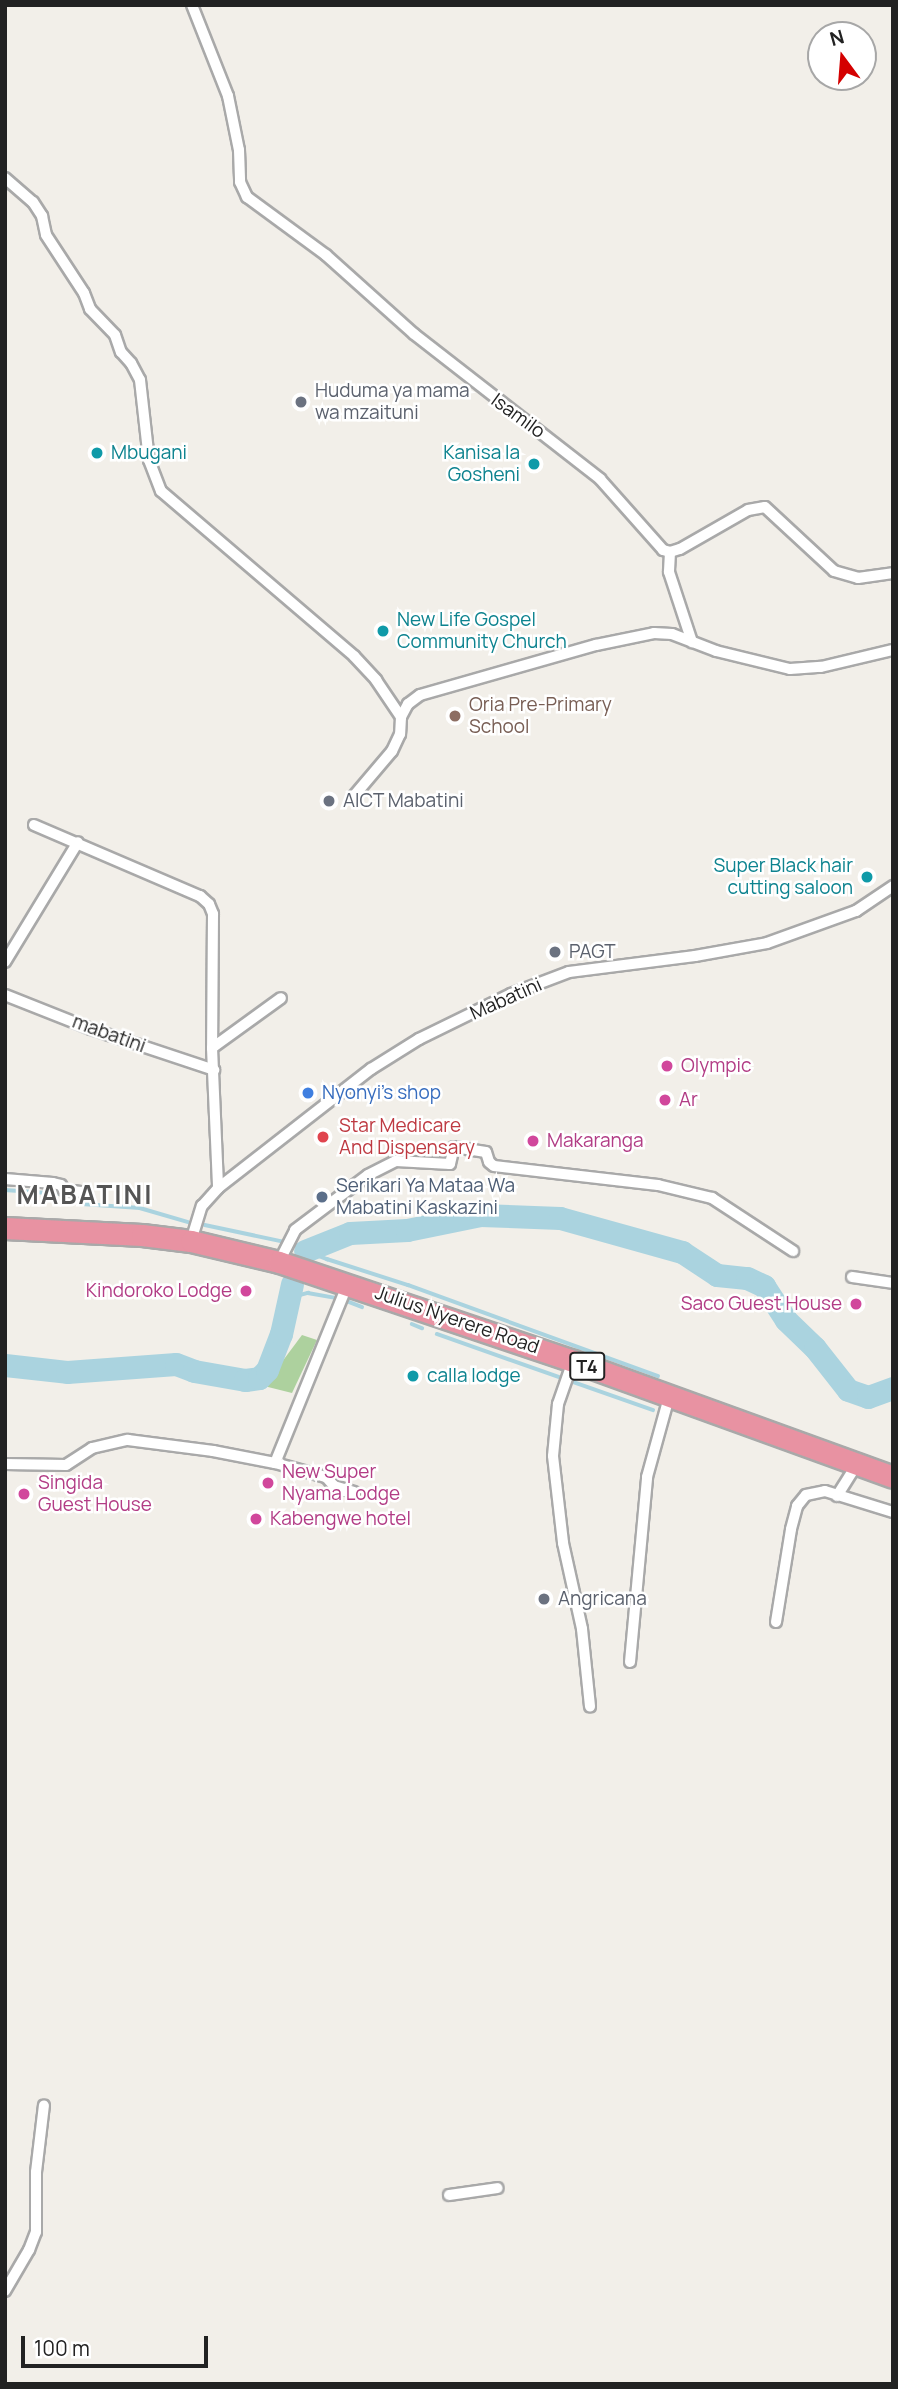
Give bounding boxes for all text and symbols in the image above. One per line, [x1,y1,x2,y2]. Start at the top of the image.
north arrow [807,21,877,91]
text: N [827,23,847,52]
place label: Huduma ya mama wa mzaituni [315,380,470,424]
street label: Isamilo [487,389,549,443]
marker: Huduma ya mama wa mzaituni [293,394,309,410]
place label: Mbugani [111,442,187,464]
place label: Kanisa la Gosheni [443,442,520,486]
marker: Mbugani [89,445,105,461]
marker: Kanisa la Gosheni [526,456,542,472]
place label: New Life Gospel Community Church [397,609,567,653]
marker: New Life Gospel Community Church [375,623,391,639]
place label: Oria Pre-Primary School [469,694,612,738]
marker: Oria Pre-Primary School [447,708,463,724]
place label: AICT Mabatini [343,790,464,812]
marker: AICT Mabatini [321,793,337,809]
place label: Super Black hair cutting saloon [713,855,853,899]
marker: Super Black hair cutting saloon [859,869,875,885]
place label: PAGT [569,941,616,963]
marker: PAGT [547,944,563,960]
street label: Mabatini [467,973,545,1025]
street label: mabatini [69,1010,149,1058]
place label: Olympic [681,1055,752,1077]
marker: Olympic [659,1058,675,1074]
place label: Nyonyi's shop [322,1082,441,1104]
marker: Nyonyi's shop [300,1085,316,1101]
place label: Ar [679,1089,698,1111]
marker: Ar [657,1092,673,1108]
place label: Star Medicare And Dispensary [339,1115,475,1159]
marker: Star Medicare And Dispensary [313,1127,333,1147]
place label: Makaranga [547,1130,644,1152]
marker: Makaranga [525,1133,541,1149]
place label: Serikari Ya Mataa Wa Mabatini Kaskazini [336,1175,515,1219]
district label: MABATINI [18,1179,152,1211]
marker: Serikari Ya Mataa Wa Mabatini Kaskazini [314,1189,330,1205]
place label: Kindoroko Lodge [86,1280,232,1302]
street label: Julius Nyerere Road [372,1281,542,1359]
marker: Kindoroko Lodge [238,1283,254,1299]
place label: Saco Guest House [681,1293,842,1315]
marker: Saco Guest House [848,1296,864,1312]
road number: T4 [568,1352,606,1380]
place label: calla lodge [427,1365,521,1387]
marker: calla lodge [405,1368,421,1384]
place label: New Super Nyama Lodge [282,1461,400,1505]
place label: Singida Guest House [38,1472,152,1516]
marker: New Super Nyama Lodge [260,1475,276,1491]
marker: Singida Guest House [16,1486,32,1502]
place label: Kabengwe hotel [270,1508,411,1530]
marker: Kabengwe hotel [248,1511,264,1527]
place label: Angricana [558,1588,647,1610]
marker: Angricana [536,1591,552,1607]
scale bar [24,2322,212,2366]
text: 100 m [34,2334,90,2362]

